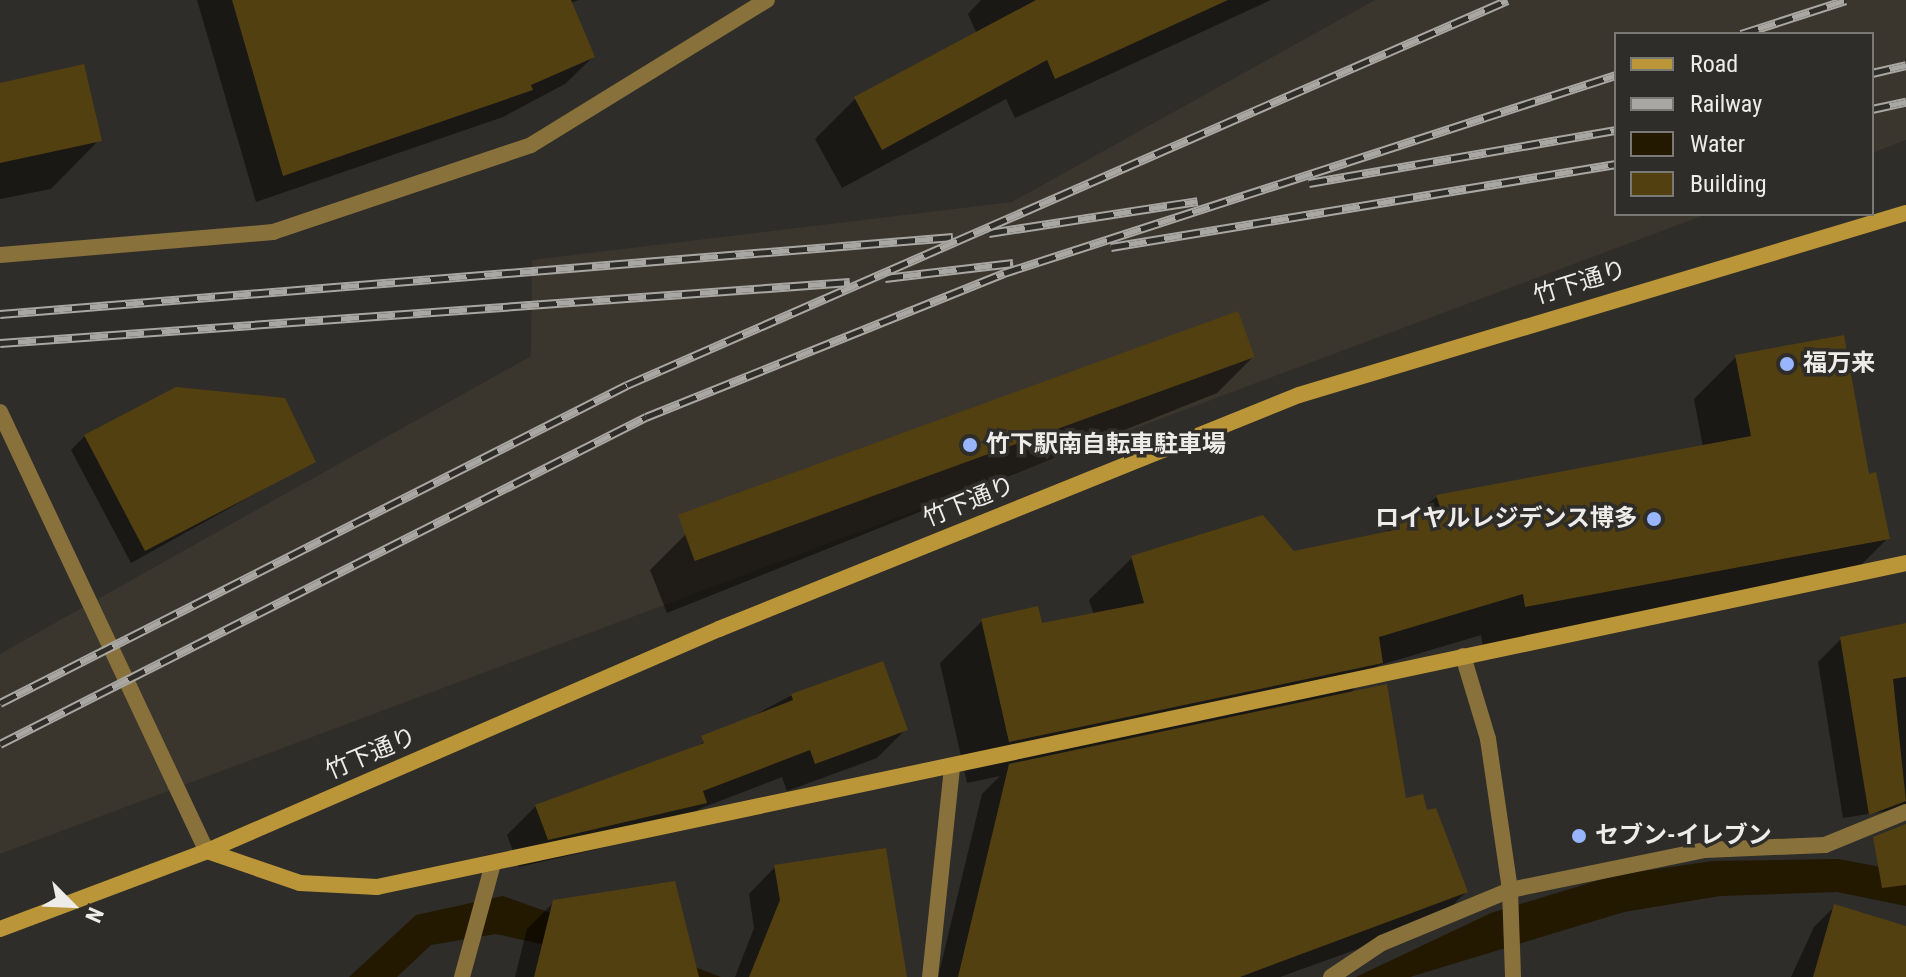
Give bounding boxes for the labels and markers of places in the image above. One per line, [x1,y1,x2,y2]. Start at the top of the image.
place label: 福万来 [1803,350,1875,378]
marker: 福万来 [1778,355,1796,373]
place label: 竹下駅南自転車駐車場 [986,431,1226,459]
marker: 竹下駅南自転車駐車場 [961,436,979,454]
place label: ロイヤルレジデンス博多 [1374,505,1638,533]
marker: ロイヤルレジデンス博多 [1645,510,1663,528]
place label: セブン-イレブン [1595,822,1772,850]
marker: セブン-イレブン [1570,827,1588,845]

